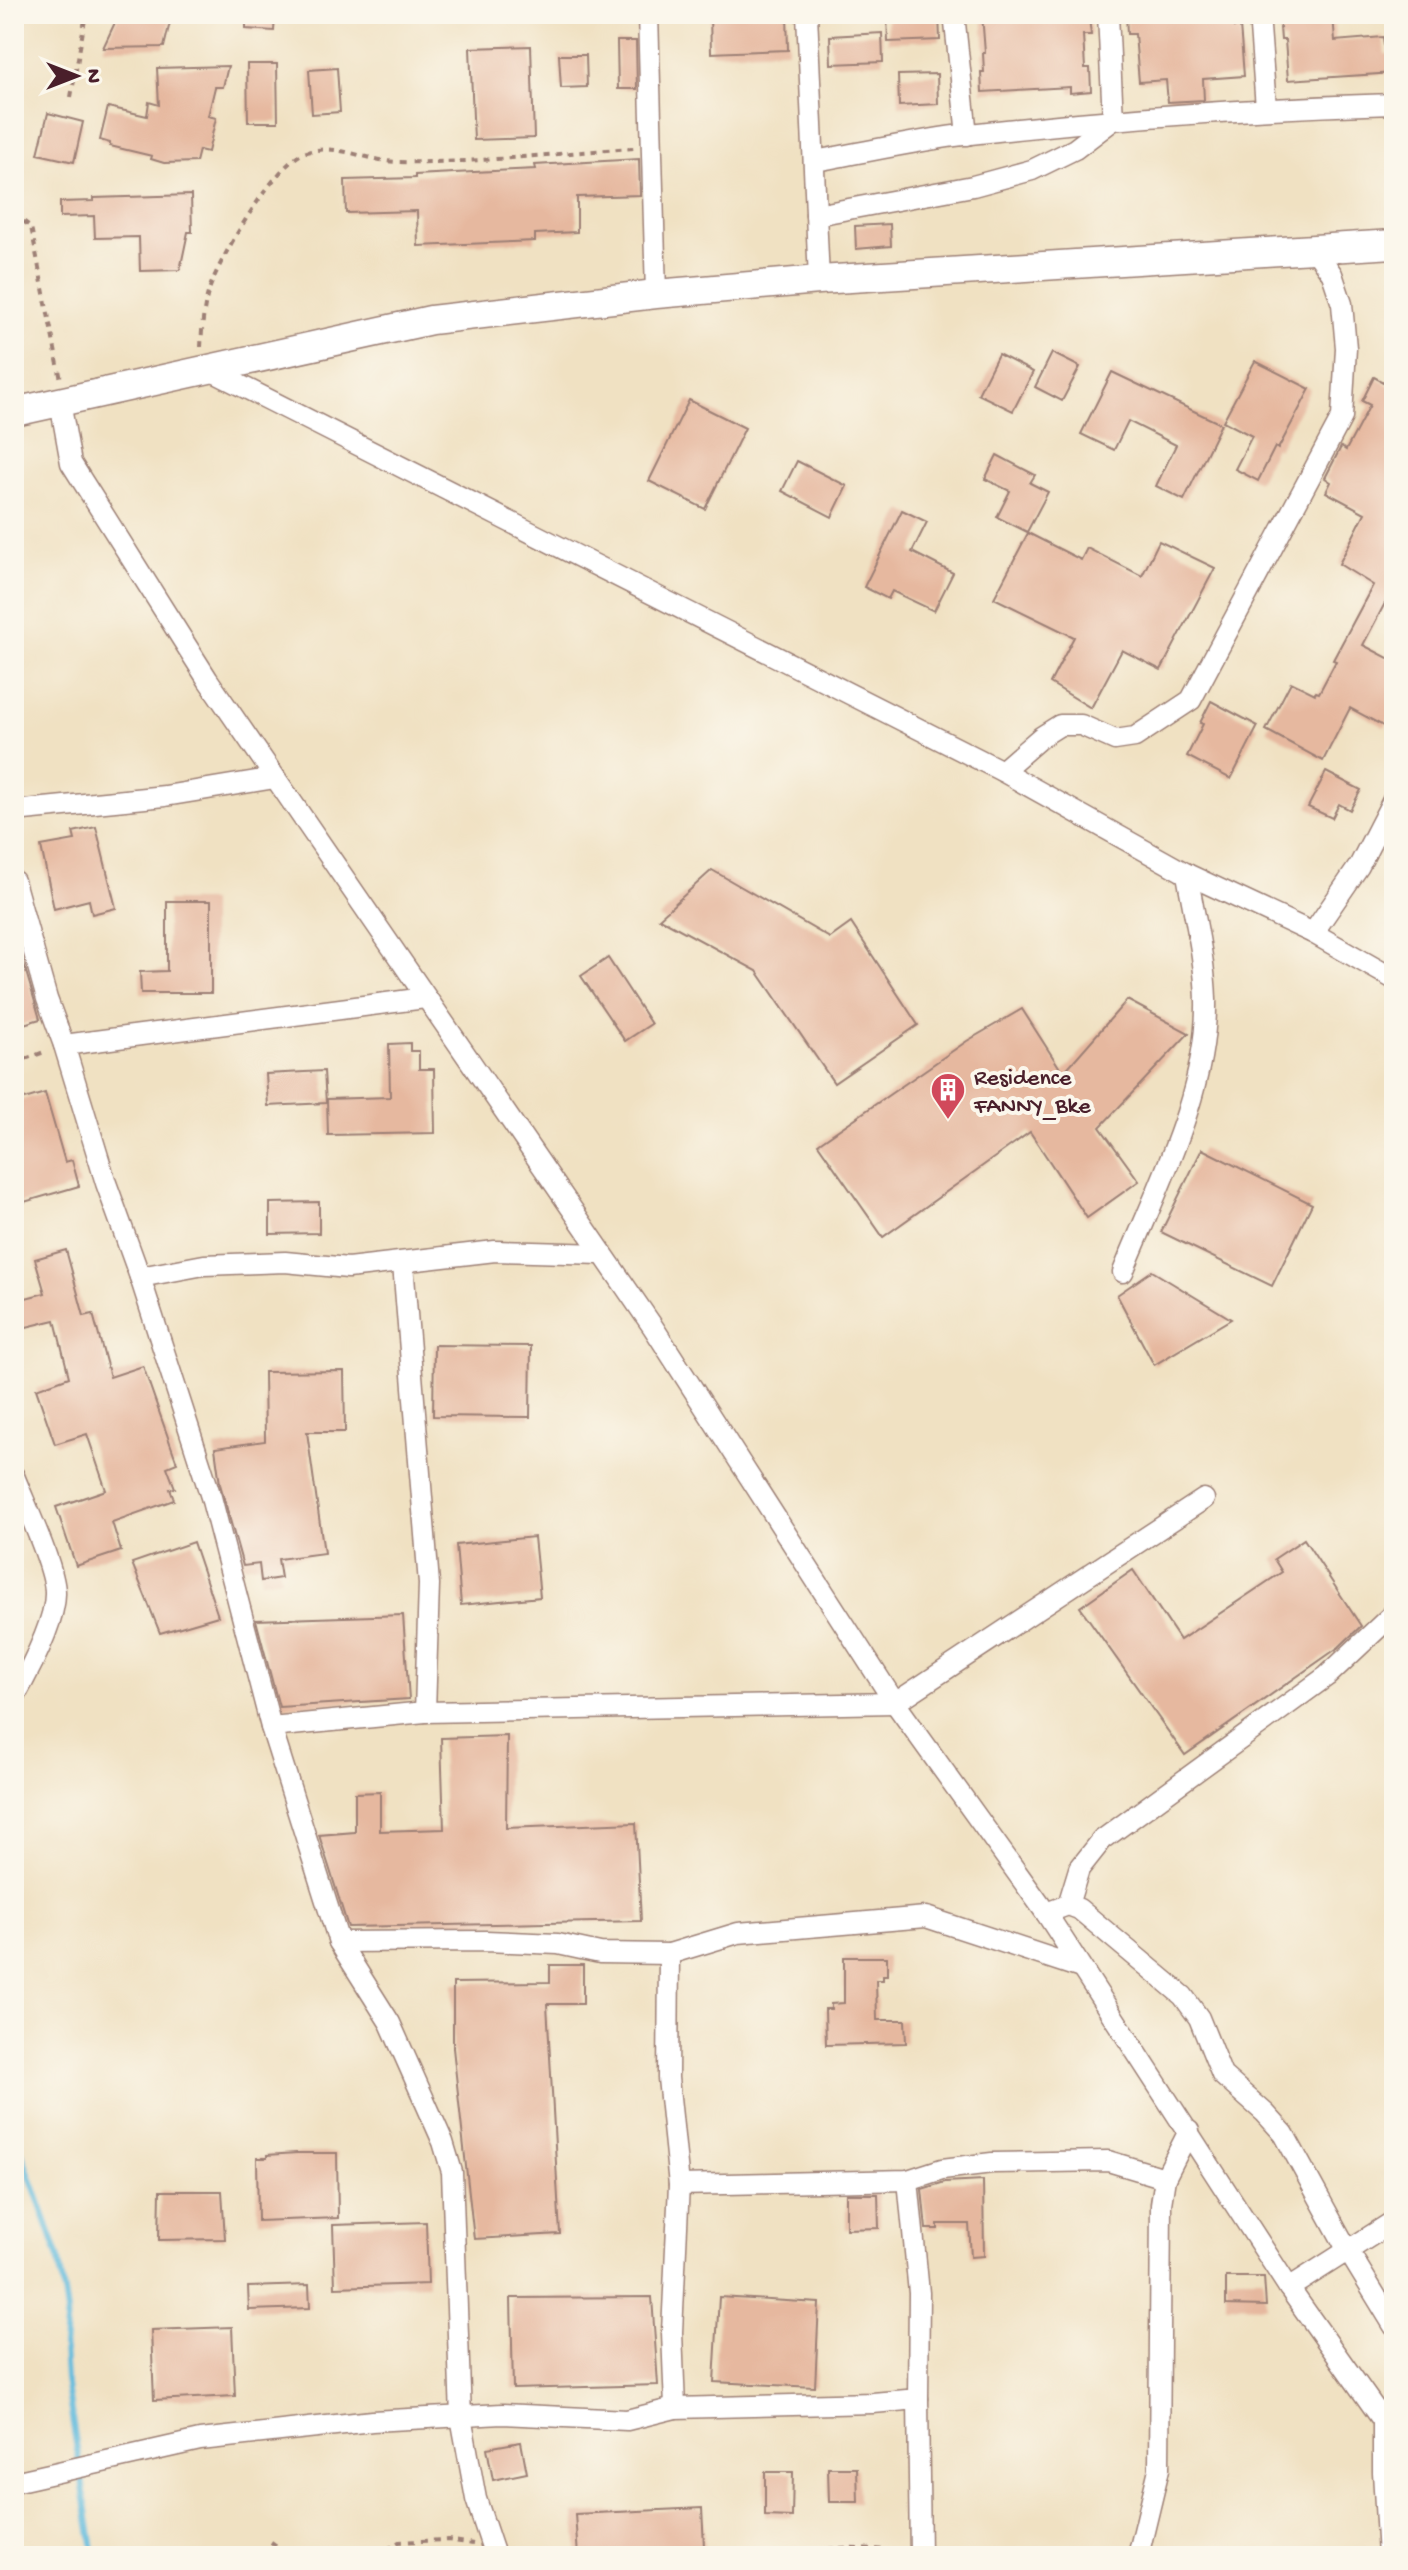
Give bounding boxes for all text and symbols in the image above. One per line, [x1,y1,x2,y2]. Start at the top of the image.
north arrow [36,36,116,116]
text: N [79,69,105,83]
place label: Residence FANNY_Bke [973,1065,1091,1122]
building icon: Residence FANNY_Bke [929,1071,967,1121]

